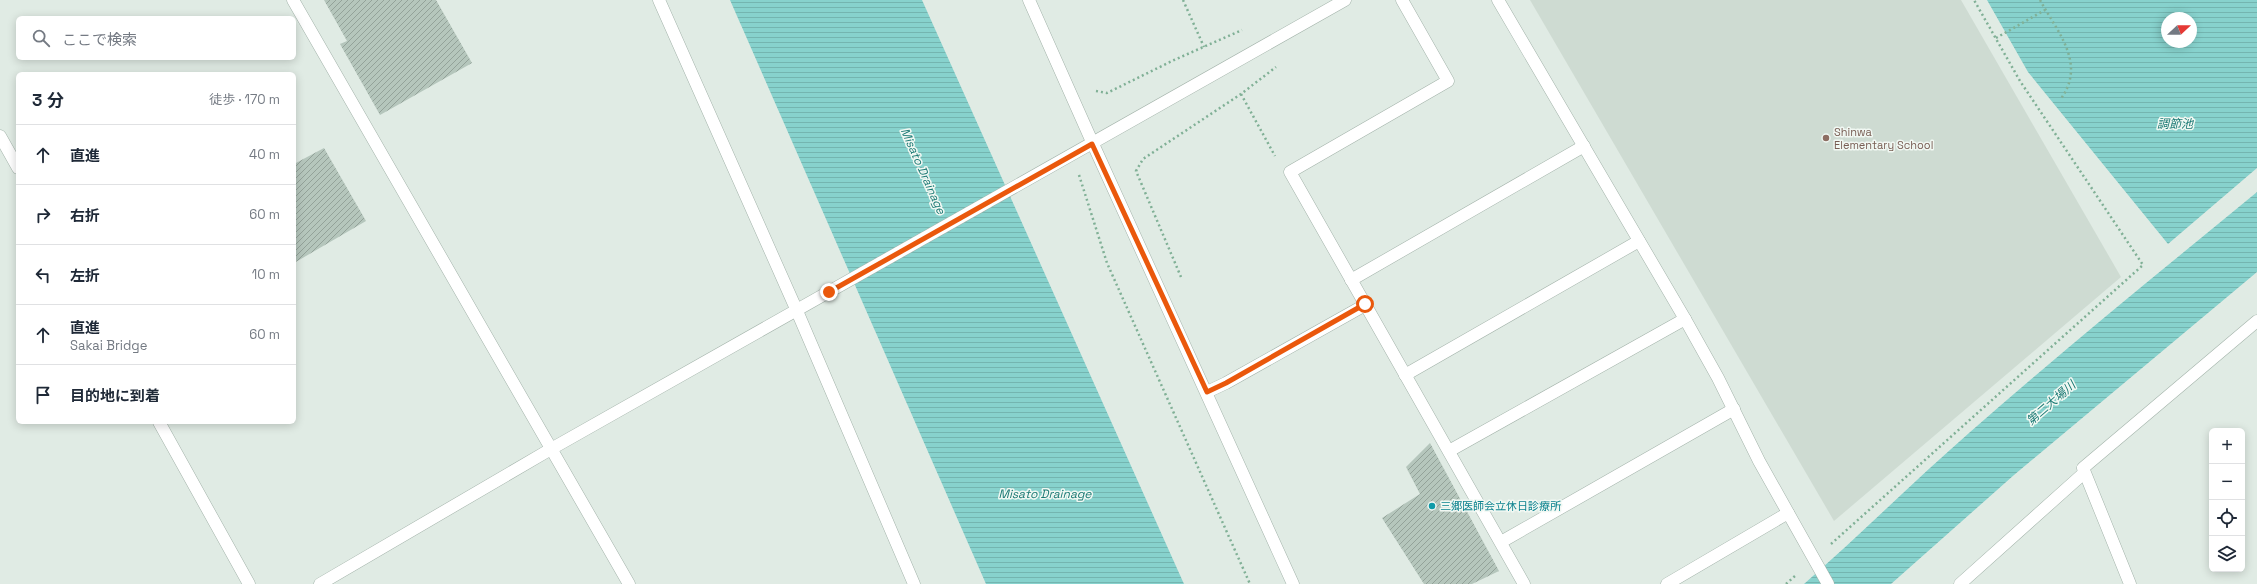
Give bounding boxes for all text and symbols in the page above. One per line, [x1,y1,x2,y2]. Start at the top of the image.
north arrow [2161,12,2197,48]
search box [16,16,296,60]
icon: search [30,27,52,49]
text: ここで検索 [62,30,137,49]
text: 3 分 [32,89,64,111]
text: 徒歩 · 170 m [209,91,280,108]
water label: 調節池 [2157,116,2194,132]
water label: Misato Drainage [897,125,950,218]
place label: Shinwa Elementary School [1834,125,1933,152]
marker: Shinwa Elementary School [1821,133,1831,143]
icon: ahead [32,144,54,166]
text: 直進 [70,146,100,165]
text: 40 m [249,146,280,163]
icon: right [32,204,54,226]
text: 右折 [70,206,100,225]
text: 60 m [249,206,280,223]
icon: left [32,264,54,286]
text: 左折 [70,266,100,285]
text: 10 m [252,266,280,283]
route end [820,283,838,301]
route start [1356,295,1374,313]
text: 直進 [70,318,100,337]
icon: ahead [32,324,54,346]
text: 60 m [249,326,280,343]
text: Sakai Bridge [70,337,147,354]
water label: 第二大場川 [2023,376,2080,429]
icon: arrive [32,384,54,406]
text: 目的地に到着 [70,386,160,405]
map controls [2209,428,2245,572]
button: + [2209,428,2245,464]
button: − [2209,464,2245,500]
water label: Misato Drainage [999,486,1092,502]
place label: 三郷医師会立休日診療所 [1440,499,1562,513]
button: locate [2209,500,2245,536]
marker: 三郷医師会立休日診療所 [1427,501,1437,511]
button: layers [2209,536,2245,572]

